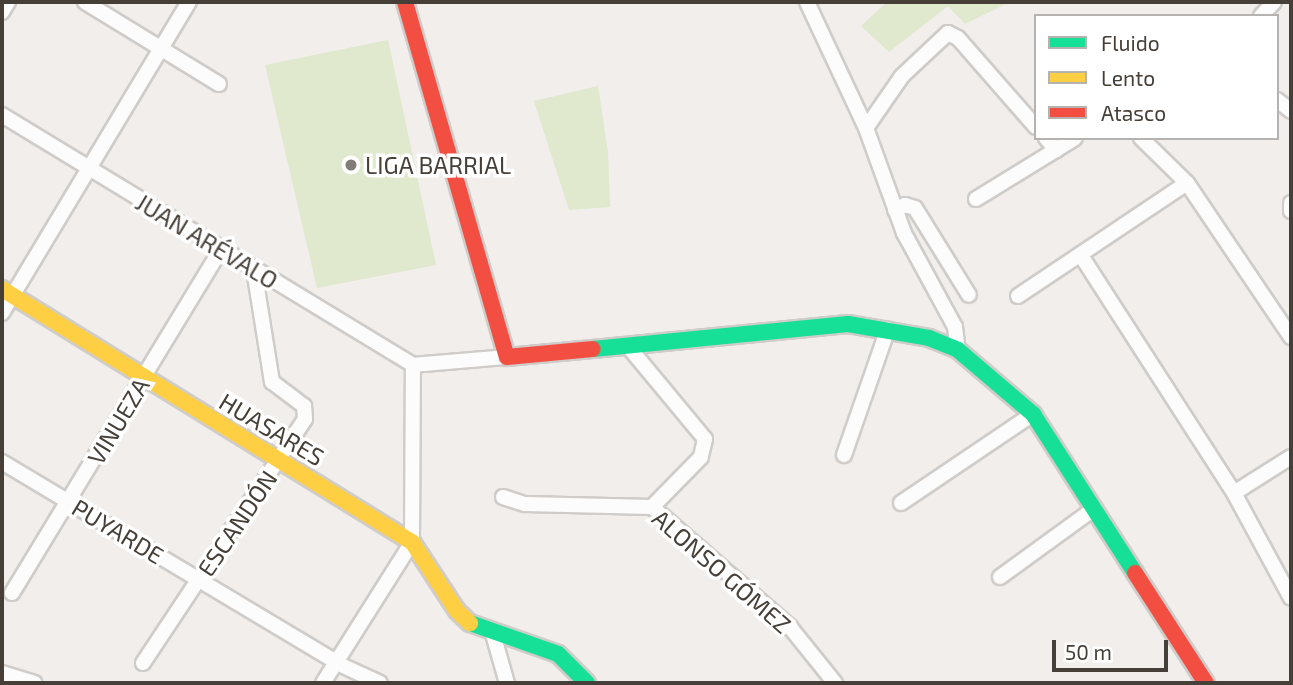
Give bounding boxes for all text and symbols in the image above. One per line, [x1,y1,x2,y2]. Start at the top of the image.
legend [1034,14,1279,140]
text: Fluido [1101,30,1160,55]
text: Lento [1101,65,1155,90]
text: Atasco [1101,100,1166,125]
place label: LIGA BARRIAL [365,151,512,179]
marker: LIGA BARRIAL [343,157,359,173]
street label: JUAN ARÉVALO [131,187,283,295]
street label: VINUEZA [81,373,155,469]
street label: HUASARES [214,387,330,471]
street label: ESCANDÓN [191,465,283,581]
street label: PUYARDE [67,492,169,570]
street label: ALONSO GÓMEZ [647,503,797,639]
scale bar [1055,626,1170,670]
text: 50 m [1065,639,1112,664]

